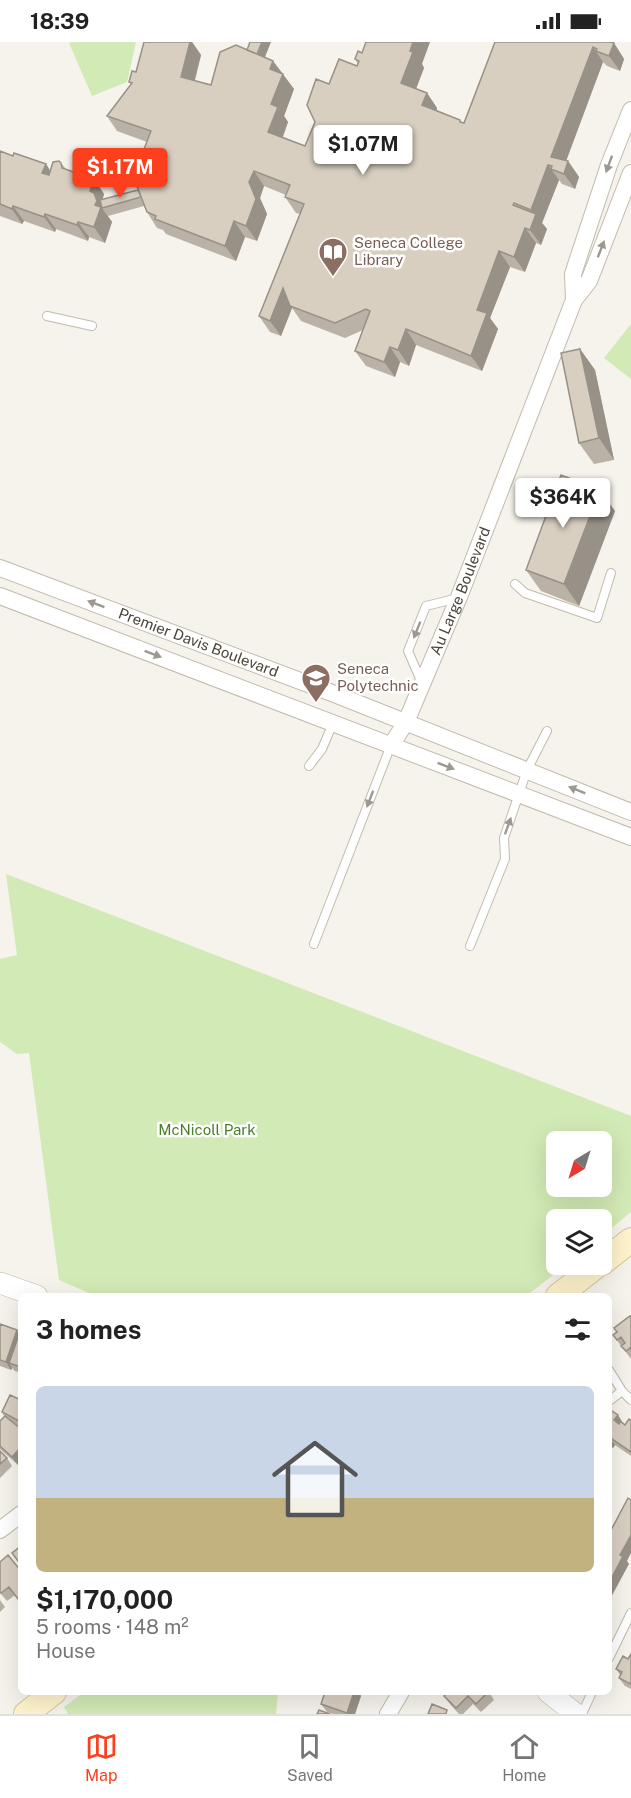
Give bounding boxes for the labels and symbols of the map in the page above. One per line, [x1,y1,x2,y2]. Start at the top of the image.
pin: $1.07M [314,125,412,176]
pin: $1.17M [71,148,169,199]
one-way arrow [604,155,614,173]
place label: Seneca College Library [354,234,463,268]
library icon: Seneca College Library [317,236,349,278]
one-way arrow [597,240,607,258]
pin: $364K [521,478,605,529]
street label: Au Large Boulevard [426,524,493,657]
one-way arrow [87,599,105,609]
street label: Premier Davis Boulevard [116,604,281,680]
one-way arrow [412,621,422,639]
one-way arrow [144,650,162,660]
place label: Seneca Polytechnic [337,660,419,694]
school or university icon: Seneca Polytechnic [300,662,332,704]
one-way arrow [437,762,455,771]
one-way arrow [567,785,585,795]
one-way arrow [364,790,374,808]
one-way arrow [504,817,514,835]
park label: McNicoll Park [158,1121,256,1138]
north arrow [546,1131,612,1197]

